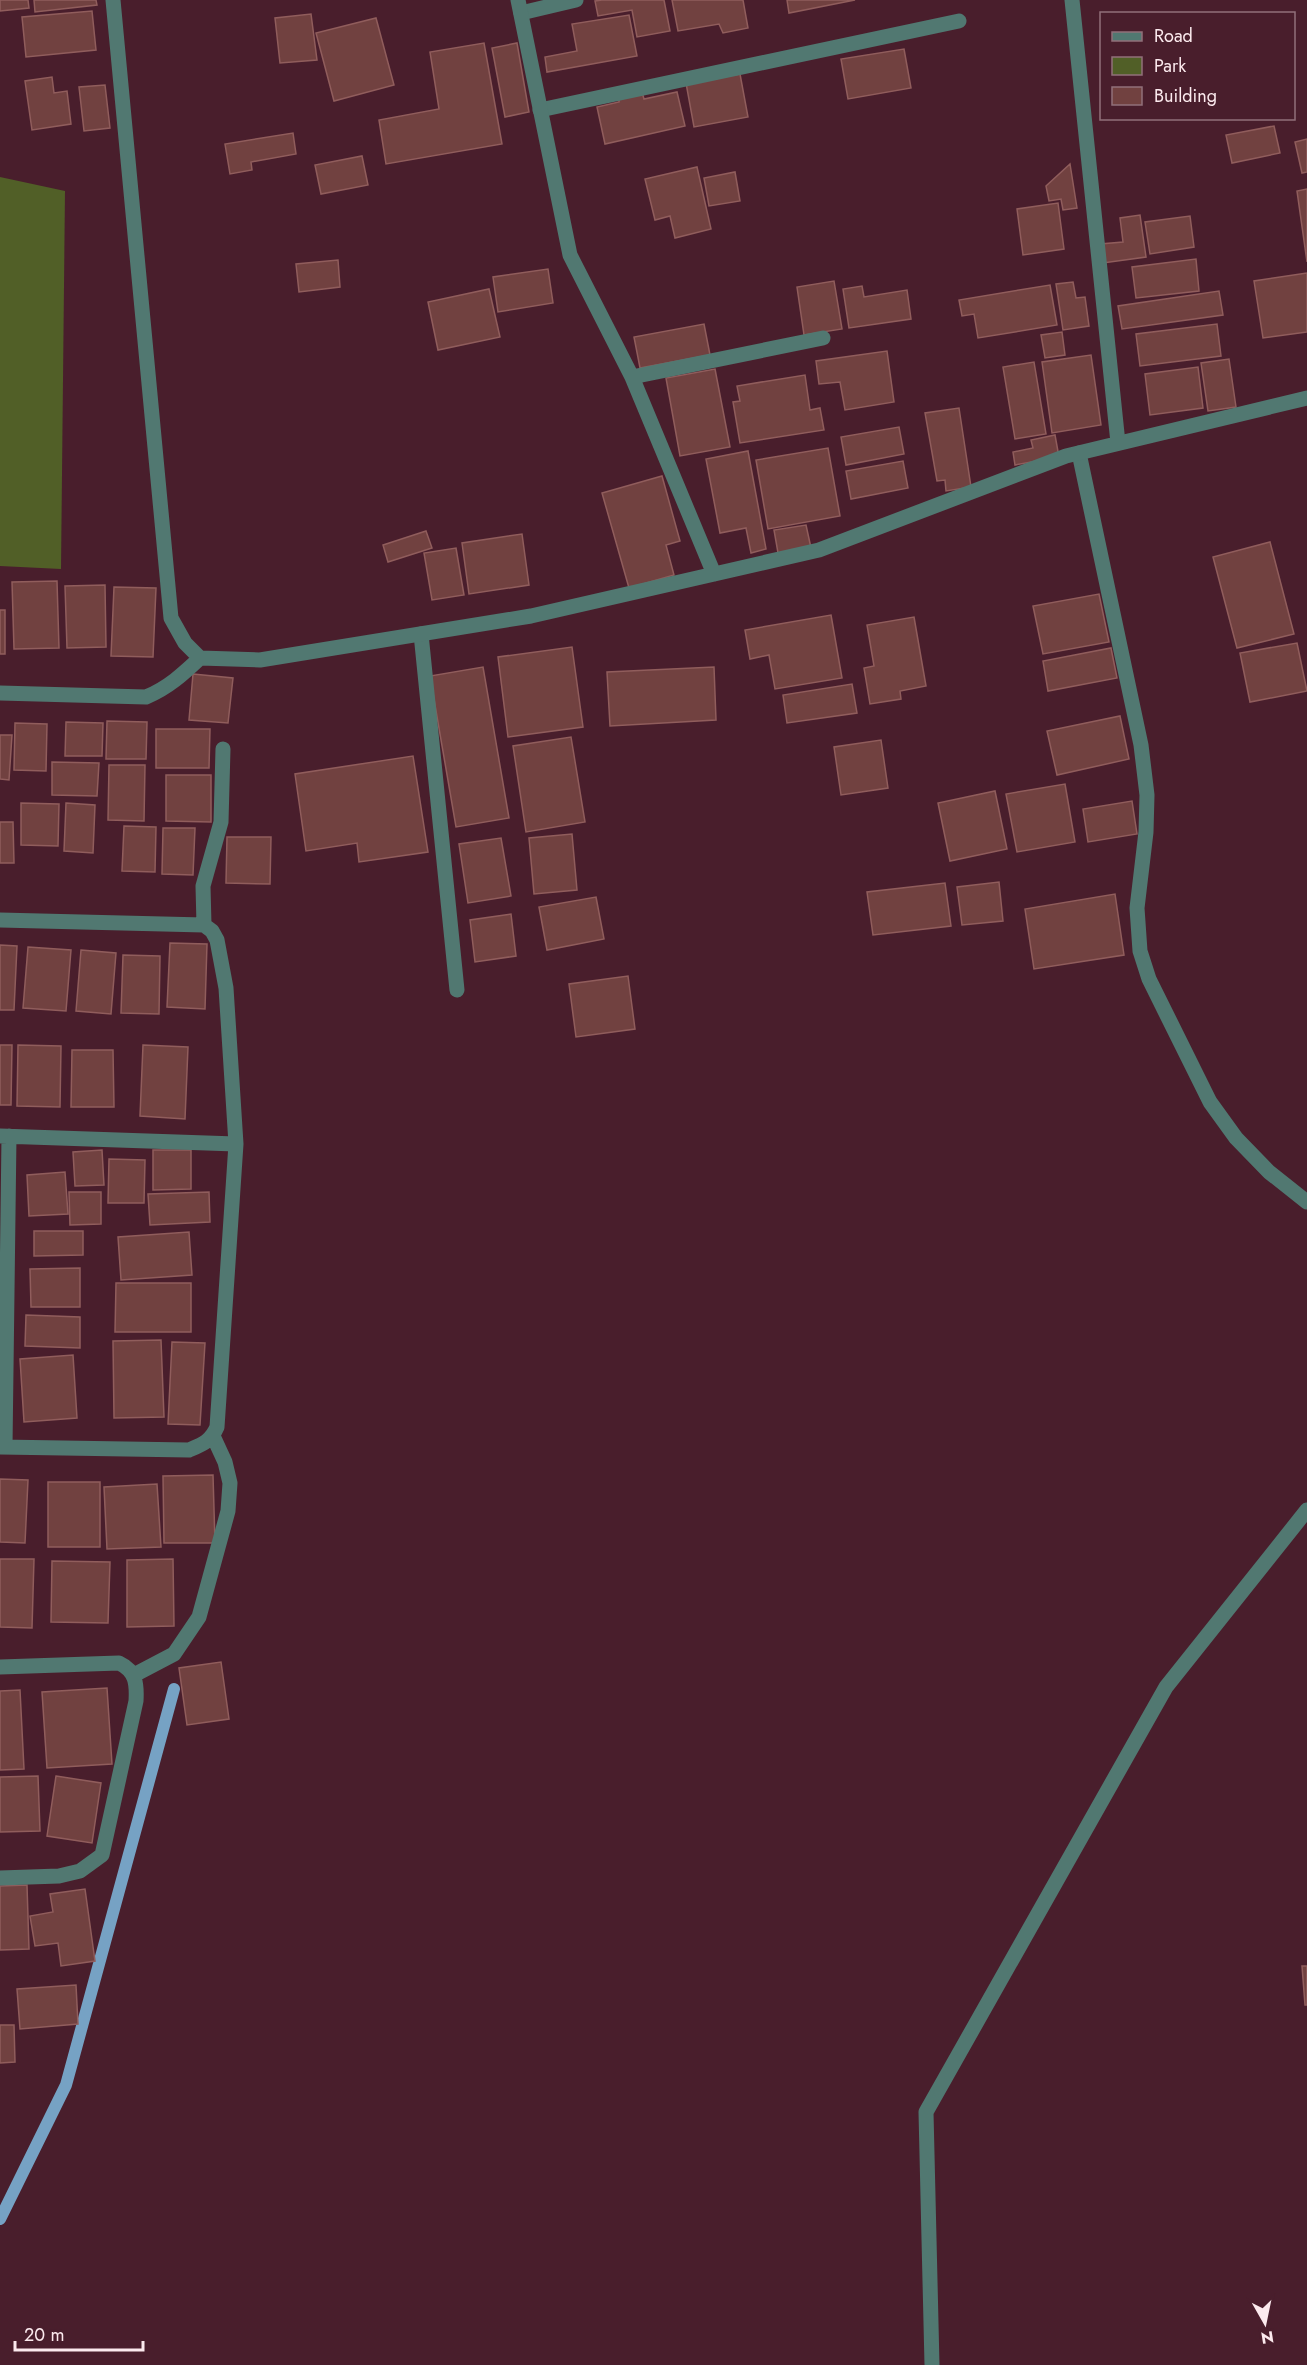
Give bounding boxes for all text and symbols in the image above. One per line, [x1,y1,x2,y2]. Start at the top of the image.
legend [1100,12,1295,120]
text: Road [1154,23,1193,49]
text: Park [1154,53,1186,79]
text: Building [1154,83,1217,109]
north arrow [1235,2293,1295,2353]
scale bar [15,2314,142,2352]
text: 20 m [24,2322,64,2348]
text: N [1259,2325,1275,2350]

